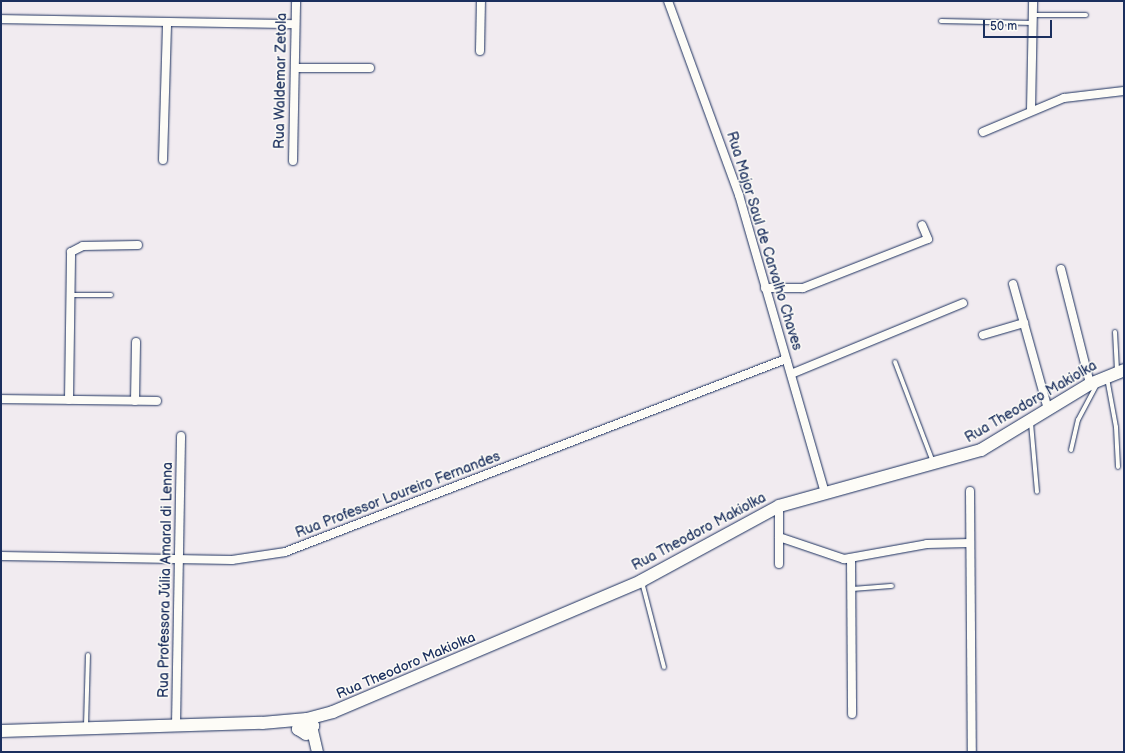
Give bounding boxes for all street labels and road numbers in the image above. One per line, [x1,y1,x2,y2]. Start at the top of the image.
street label: Rua Waldemar Zetola [271,13,291,149]
street label: Rua Major Saul de Carvalho Chaves [723,129,805,353]
street label: Rua Theodoro Makiolka [962,357,1100,447]
street label: Rua Professor Loureiro Fernandes [293,448,503,542]
street label: Rua Professora Júlia Amaral di Lenna [156,461,176,699]
street label: Rua Theodoro Makiolka [629,489,769,575]
street label: Rua Theodoro Makiolka [334,629,478,703]

